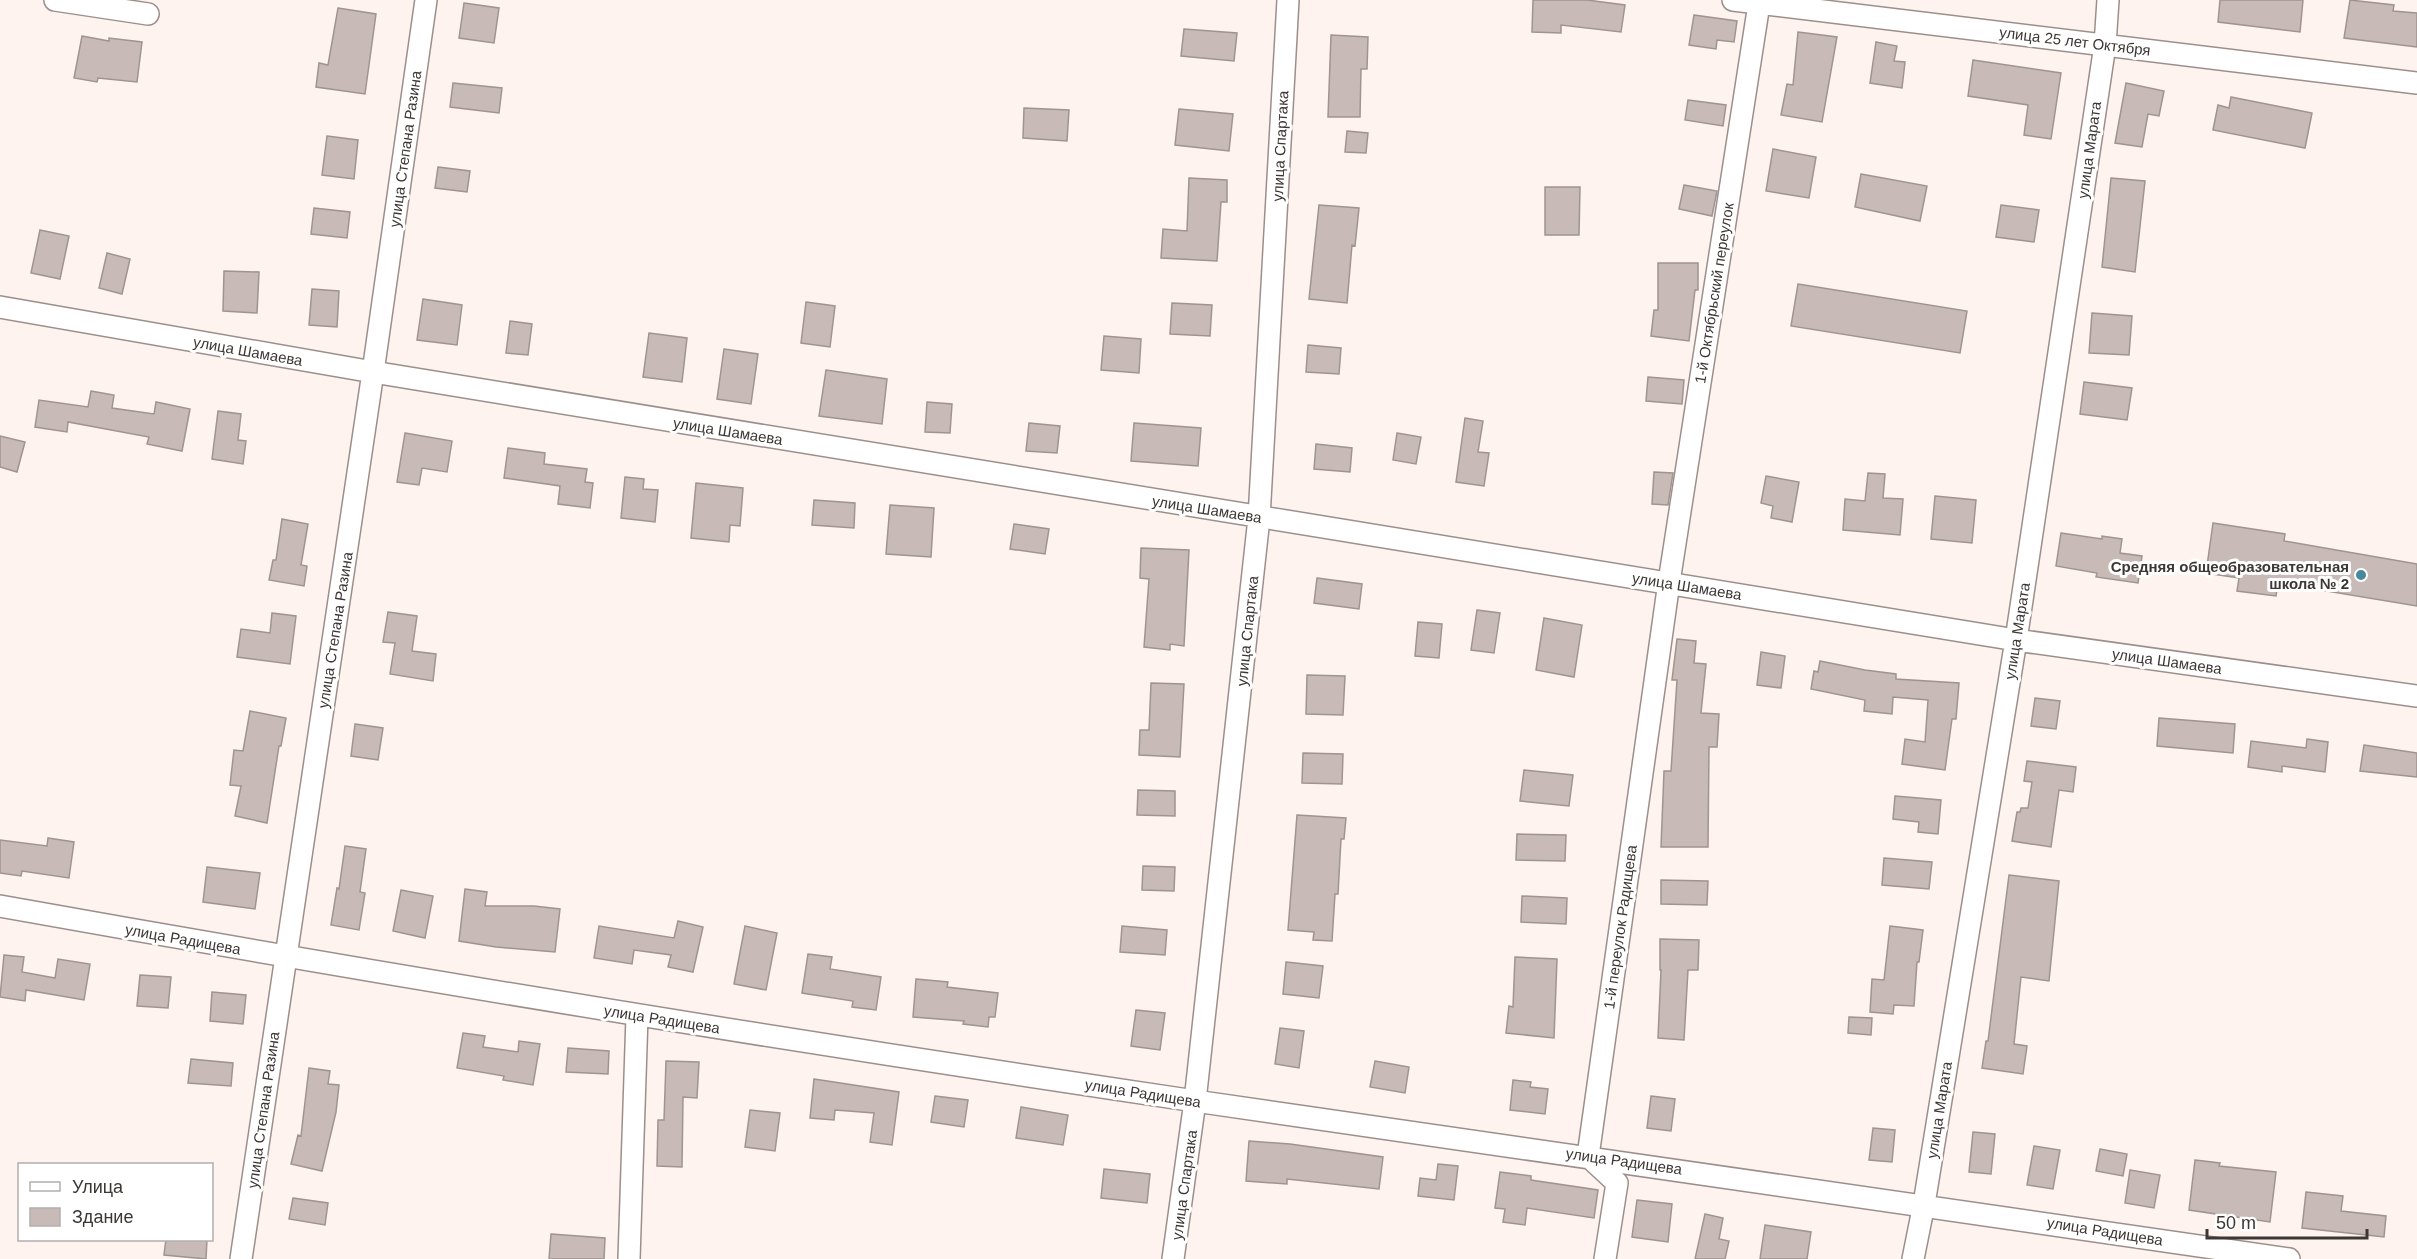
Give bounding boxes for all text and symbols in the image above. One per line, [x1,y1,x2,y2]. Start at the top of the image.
street label: улица 25 лет Октября [1998,23,2152,59]
street label: улица Степана Разина [386,69,425,228]
street label: улица Спартака [1269,89,1291,202]
street label: улица Марата [2074,100,2104,200]
street label: 1-й Октябрьский переулок [1691,201,1737,385]
street label: улица Шамаева [192,333,305,369]
street label: улица Шамаева [672,414,785,448]
street label: улица Шамаева [1151,492,1264,526]
street label: улица Степана Разина [314,550,356,709]
place label: Средняя общеобразовательная школа № 2 [2111,558,2349,592]
marker: Средняя общеобразовательная школа № 2 [2354,568,2368,582]
street label: улица Шамаева [1631,569,1744,603]
street label: улица Спартака [1233,574,1261,687]
street label: улица Марата [2001,581,2033,681]
street label: улица Шамаева [2111,645,2224,677]
street label: 1-й переулок Радищева [1600,843,1640,1010]
street label: улица Радищева [124,920,243,958]
street label: улица Радищева [603,1001,722,1037]
street label: улица Степана Разина [244,1030,283,1189]
street label: улица Марата [1923,1060,1955,1160]
street label: улица Радищева [1084,1075,1203,1111]
street label: улица Спартака [1168,1128,1200,1241]
street label: улица Радищева [1565,1144,1684,1178]
legend [18,1163,213,1241]
text: Улица [72,1177,124,1197]
scale bar [2207,1202,2368,1240]
text: Здание [72,1207,133,1227]
street label: улица Радищева [2046,1213,2165,1249]
text: 50 m [2216,1213,2256,1233]

